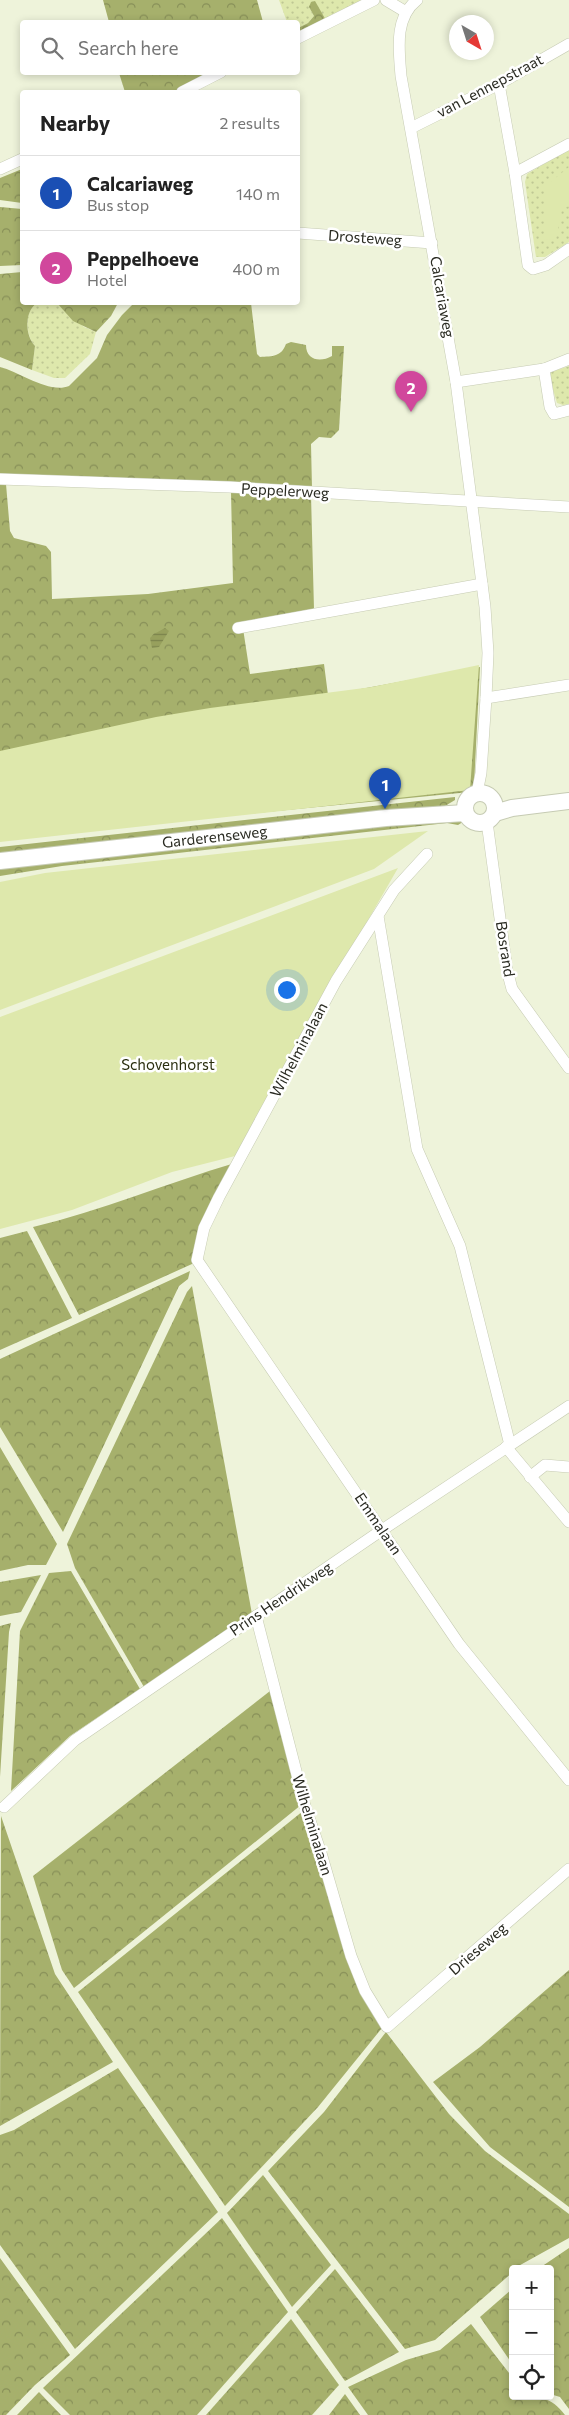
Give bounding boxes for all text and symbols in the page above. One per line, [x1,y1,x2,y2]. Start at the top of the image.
north arrow [449,15,494,60]
search box [20,20,300,75]
icon: search [38,34,66,62]
text: Search here [78,36,178,59]
street label: van Lennepstraat [433,50,546,121]
text: Nearby [40,110,110,135]
text: 2 results [219,113,280,132]
text: Calcariaweg [87,172,193,195]
text: 1 [52,184,60,203]
text: 140 m [236,184,280,203]
text: Bus stop [87,195,149,214]
street label: Drosteweg [328,225,403,249]
text: Peppelhoeve [87,247,199,270]
street label: Calcariaweg [427,255,459,339]
text: 2 [51,259,61,278]
text: 400 m [232,259,280,278]
text: Hotel [87,270,127,289]
pin: 2 [395,371,427,412]
street label: Peppelerweg [241,479,330,501]
pin: 1 [369,768,401,809]
street label: Garderenseweg [161,821,268,851]
street label: Bosrand [493,920,519,978]
your location [274,977,300,1003]
street label: Wilhelminalaan [266,999,331,1100]
park label: Schovenhorst [121,1055,215,1073]
street label: Emmalaan [352,1489,406,1558]
street label: Prins Hendrikweg [226,1557,335,1639]
street label: Wilhelminalaan [289,1772,337,1877]
street label: Drieseweg [445,1918,510,1978]
map controls [509,2265,554,2400]
button: + [509,2265,554,2310]
button: − [509,2310,554,2355]
button: locate [509,2355,554,2400]

